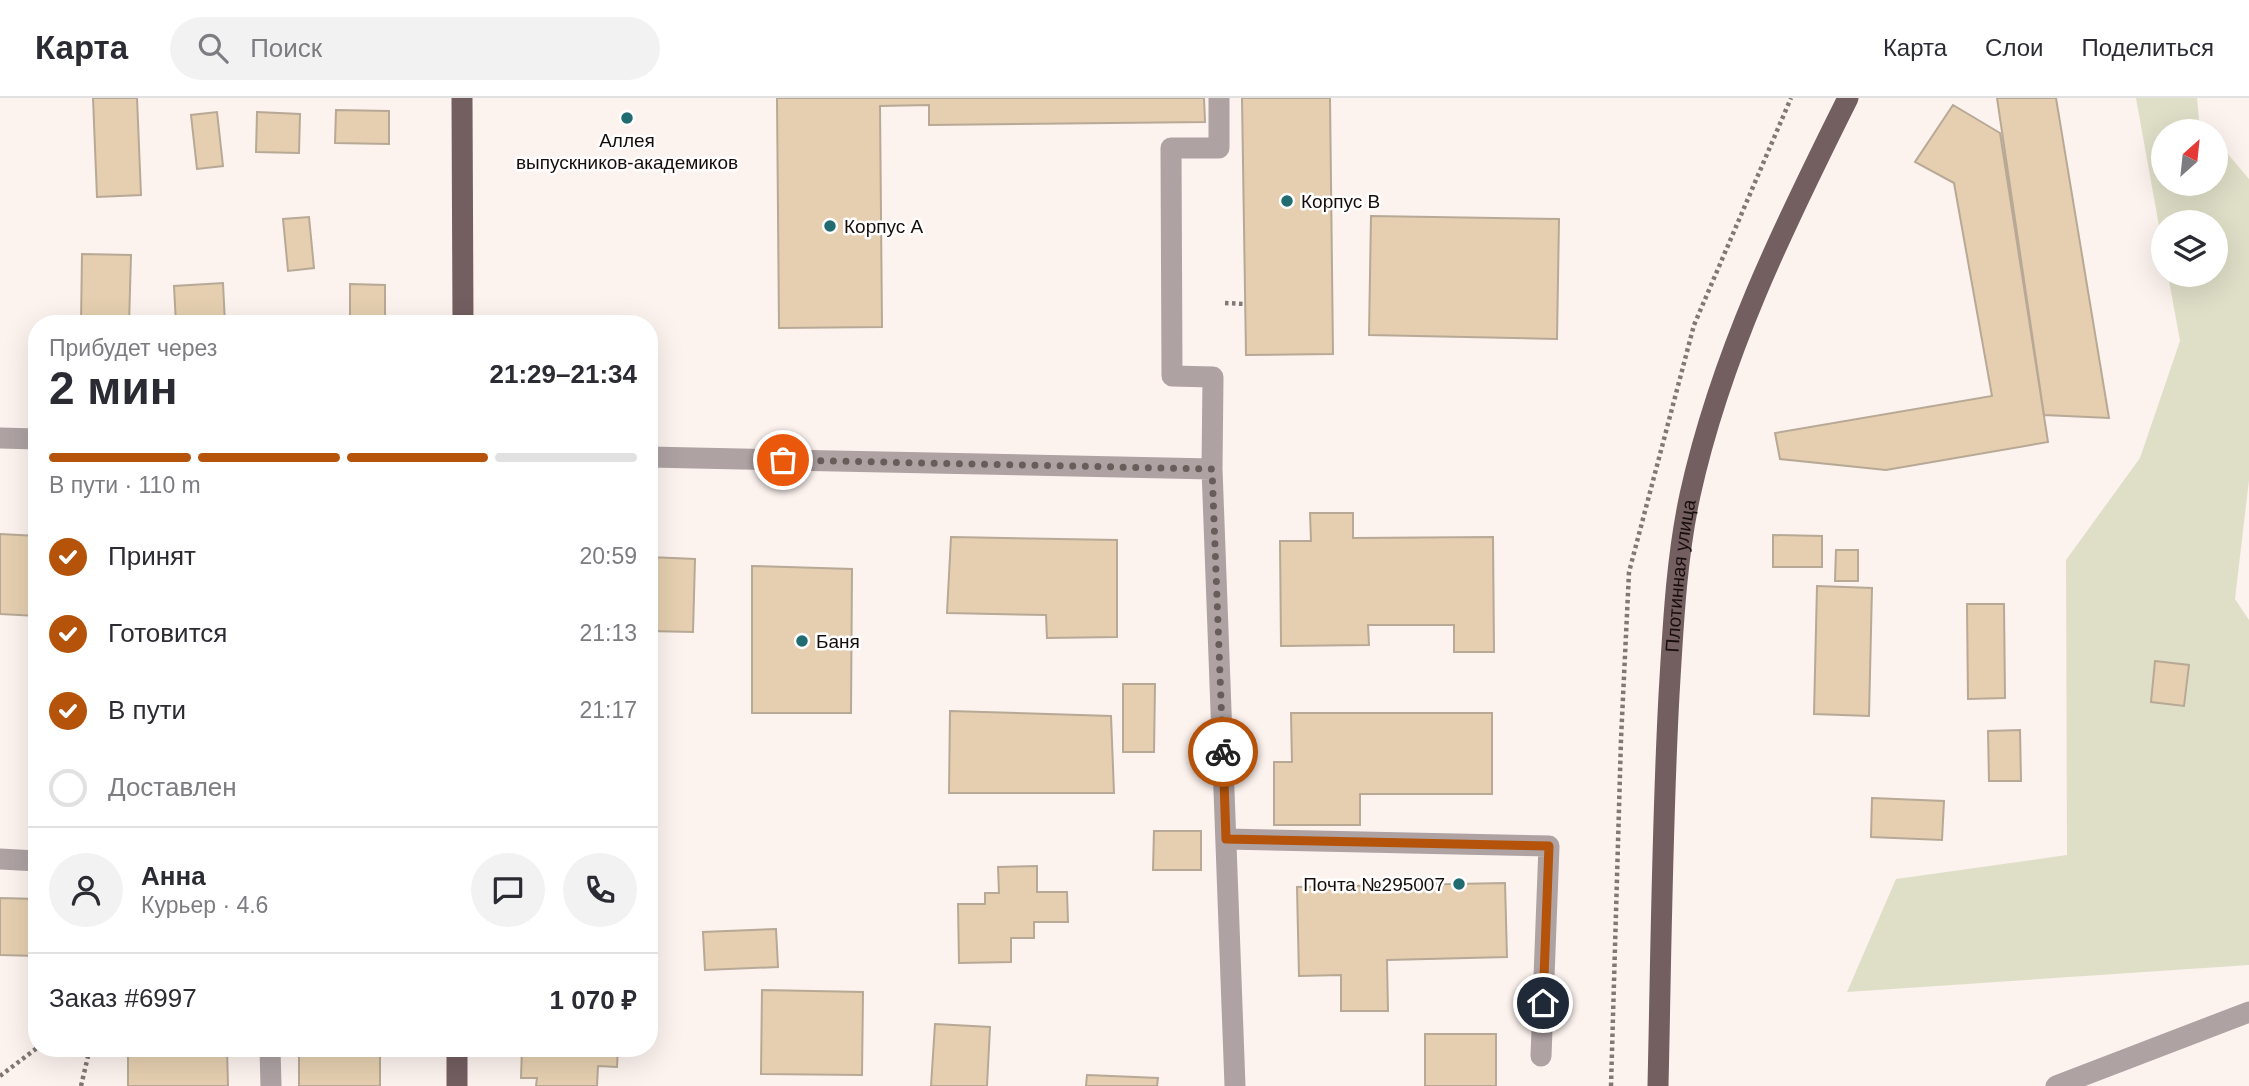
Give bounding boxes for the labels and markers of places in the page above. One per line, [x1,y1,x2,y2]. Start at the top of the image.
marker: Аллея выпускников-академиков [619,110,635,126]
place label: Аллея выпускников-академиков [516,130,738,173]
place label: Корпус В [1301,191,1380,212]
marker: Корпус В [1279,193,1295,209]
place label: Корпус А [844,216,924,237]
marker: Корпус А [822,218,838,234]
pin [753,430,813,490]
place label: Баня [816,631,860,652]
marker: Баня [794,633,810,649]
place label: Почта №295007 [1303,874,1445,895]
marker: Почта №295007 [1451,876,1467,892]
pin [1513,973,1573,1033]

